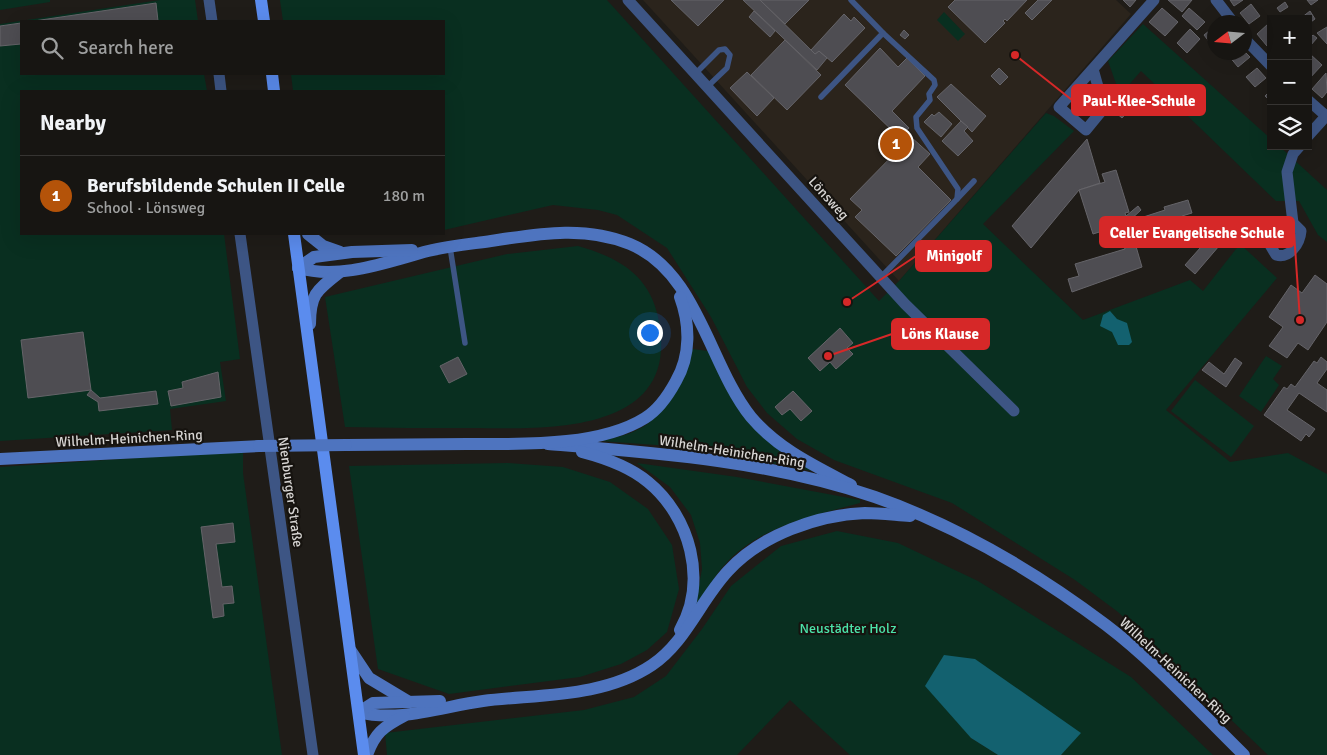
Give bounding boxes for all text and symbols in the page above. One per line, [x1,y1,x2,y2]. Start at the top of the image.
north arrow [1207,15,1252,60]
map controls [1267,15,1312,150]
button: + [1267,15,1312,60]
search box [20,20,445,75]
icon: search [38,34,66,62]
text: Search here [78,36,174,60]
button: − [1267,60,1312,105]
callout: Paul-Klee-Schule [1072,85,1205,115]
text: Paul-Klee-Schule [1083,92,1195,110]
button: layers [1267,105,1312,150]
text: Nearby [40,110,106,136]
pin: 1 [880,125,912,163]
street label: Lönsweg [805,173,852,223]
text: Berufsbildende Schulen II Celle [87,174,345,198]
text: 1 [52,186,60,206]
text: 180 m [383,186,425,206]
text: School · Lönsweg [87,198,205,218]
callout: Celler Evangelische Schule [1100,217,1294,247]
text: Celler Evangelische Schule [1110,224,1284,242]
callout: Minigolf [916,241,991,271]
text: Minigolf [926,247,983,265]
callout: Löns Klause [892,319,989,349]
your location [637,320,663,346]
text: Löns Klause [901,325,979,343]
street label: Wilhelm-Heinichen-Ring [55,426,203,451]
street label: Wilhelm-Heinichen-Ring [658,432,806,471]
street label: Nienburger Straße [274,436,307,548]
street label: Wilhelm-Heinichen-Ring [1116,614,1235,727]
park label: Neustädter Holz [799,620,897,637]

